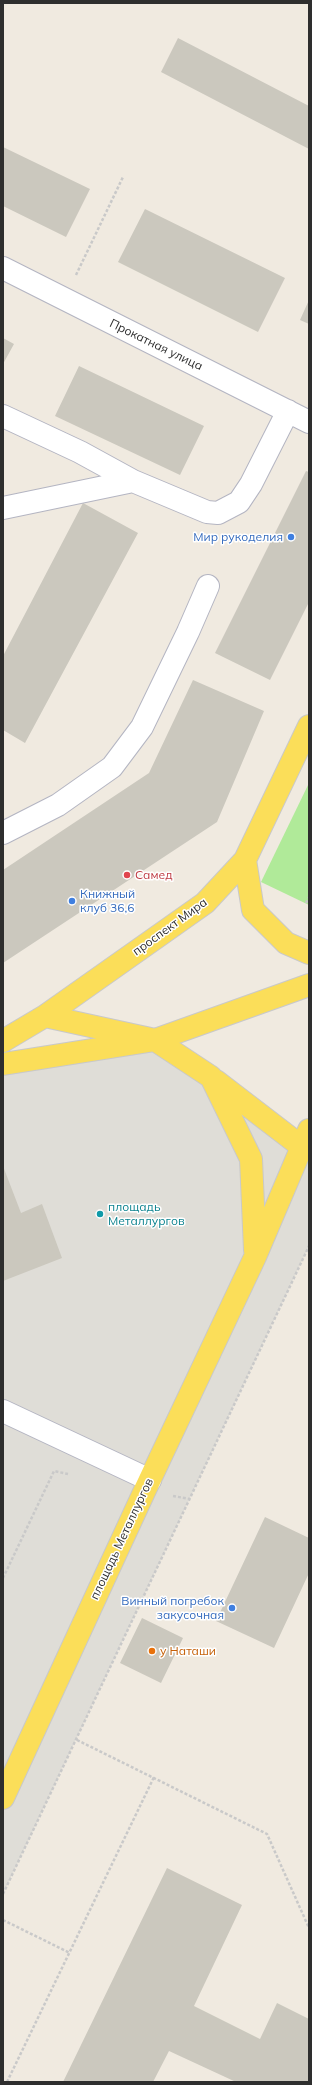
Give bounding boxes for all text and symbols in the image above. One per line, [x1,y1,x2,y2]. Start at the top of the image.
street label: Прокатная улица [107,316,205,374]
place label: Мир рукоделия [193,530,283,544]
marker: Мир рукоделия [286,532,296,542]
place label: Самед [135,868,172,882]
marker: Самед [122,870,132,880]
place label: Книжный клуб 36,6 [80,887,135,915]
street label: проспект Мира [130,895,210,959]
marker: Книжный клуб 36,6 [67,896,77,906]
place label: площадь Металлургов [108,1200,185,1228]
marker: площадь Металлургов [95,1209,105,1219]
street label: площадь Металлургов [88,1476,156,1602]
place label: Винный погребок закусочная [121,1594,224,1622]
marker: Винный погребок закусочная [227,1603,237,1613]
place label: у Наташи [160,1644,216,1658]
marker: у Наташи [147,1646,157,1656]

